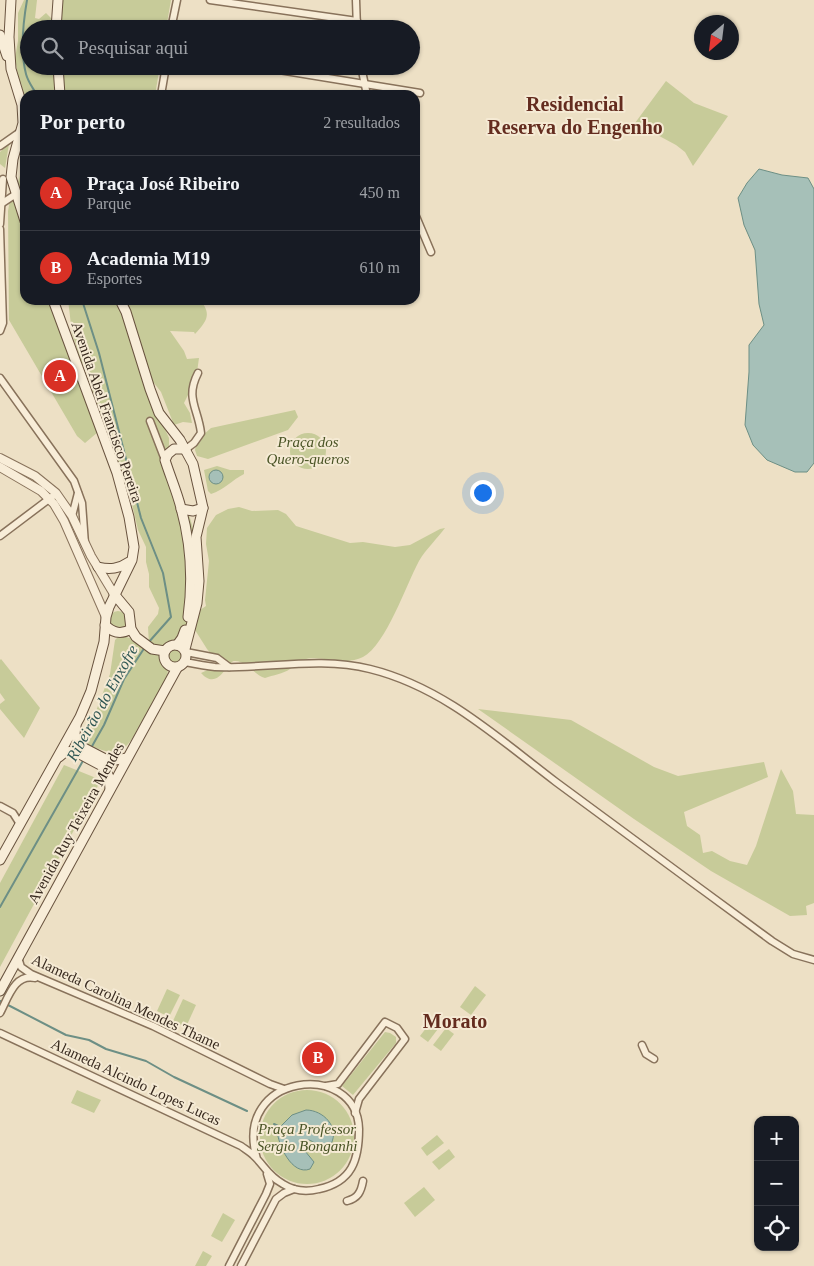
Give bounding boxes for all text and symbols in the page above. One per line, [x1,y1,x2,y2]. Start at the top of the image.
north arrow [694,15,739,60]
search box [20,20,420,75]
icon: search [38,34,66,62]
text: Pesquisar aqui [78,37,188,58]
district label: Residencial Reserva do Engenho [487,93,663,139]
text: Por perto [40,110,125,134]
text: 2 resultados [323,114,400,131]
text: Praça José Ribeiro [87,173,240,194]
text: A [50,184,62,201]
text: 450 m [360,184,400,201]
text: Parque [87,195,131,212]
text: Academia M19 [87,248,210,269]
text: B [51,259,61,276]
text: 610 m [360,259,400,276]
text: Esportes [87,270,142,287]
street label: Avenida Abel Francisco Pereira [68,320,146,505]
pin: A [44,357,76,395]
park label: Praça dos Quero-queros [266,434,350,467]
your location [470,480,496,506]
water label: Ribeirão do Enxofre [63,642,142,765]
street label: Avenida Ruy Teixeira Mendes [25,739,127,907]
street label: Alameda Carolina Mendes Thame [29,951,223,1053]
district label: Morato [423,1010,487,1032]
street label: Alameda Alcindo Lopes Lucas [49,1036,224,1128]
pin: B [302,1039,334,1077]
map controls [754,1116,799,1251]
button: + [754,1116,799,1161]
park label: Praça Professor Sergio Bonganhi [257,1121,357,1154]
button: − [754,1161,799,1206]
button: locate [754,1206,799,1251]

